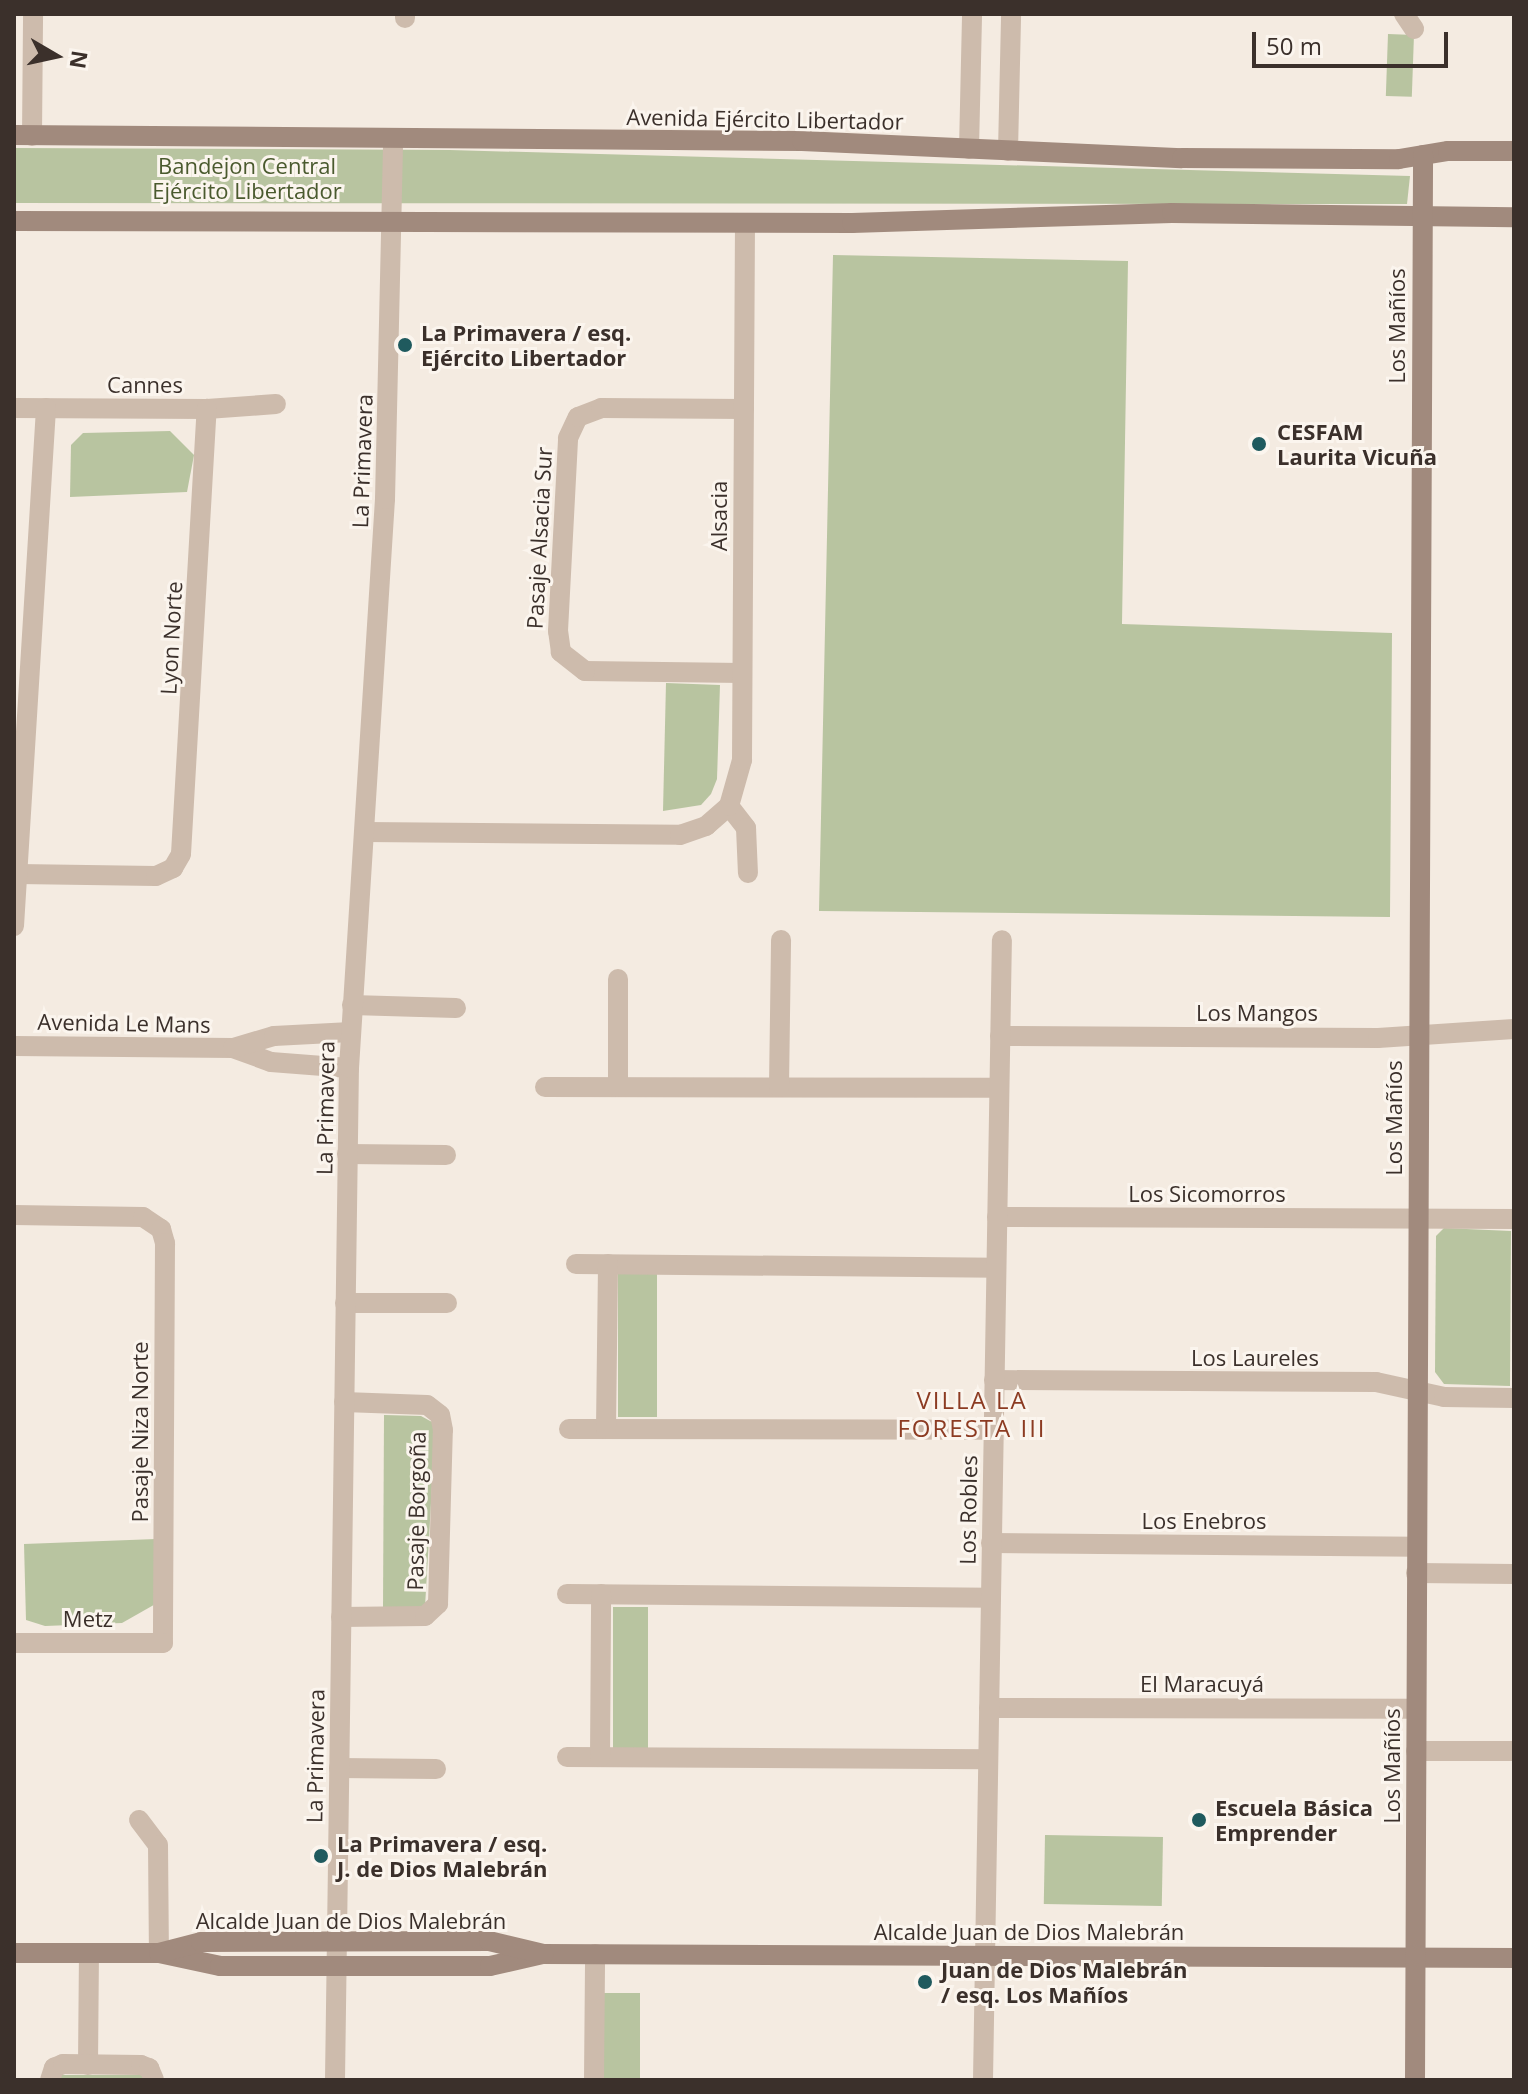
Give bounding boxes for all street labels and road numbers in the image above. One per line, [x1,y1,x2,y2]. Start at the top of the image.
street label: Avenida Ejército Libertador [626,103,904,135]
street label: Los Mañíos [1384,268,1410,384]
street label: Cannes [107,372,183,398]
street label: La Primavera [346,393,378,529]
street label: Pasaje Alsacia Sur [521,446,557,630]
street label: Alsacia [706,481,732,551]
street label: Lyon Norte [155,580,187,696]
street label: Los Mangos [1196,1000,1318,1026]
street label: Avenida Le Mans [37,1008,211,1038]
street label: La Primavera [311,1041,339,1175]
street label: Los Mañíos [1381,1060,1407,1176]
street label: Los Sicomorros [1128,1181,1286,1207]
street label: Pasaje Niza Norte [127,1341,153,1523]
street label: Los Laureles [1191,1345,1319,1371]
street label: Pasaje Borgoña [401,1431,431,1591]
street label: Los Robles [954,1455,982,1565]
street label: Los Enebros [1141,1508,1267,1534]
street label: Metz [63,1606,113,1632]
street label: El Maracuyá [1140,1671,1264,1697]
street label: La Primavera [301,1689,329,1823]
street label: Los Mañíos [1379,1708,1405,1824]
street label: Alcalde Juan de Dios Malebrán [196,1908,506,1934]
street label: Alcalde Juan de Dios Malebrán [874,1919,1184,1945]

